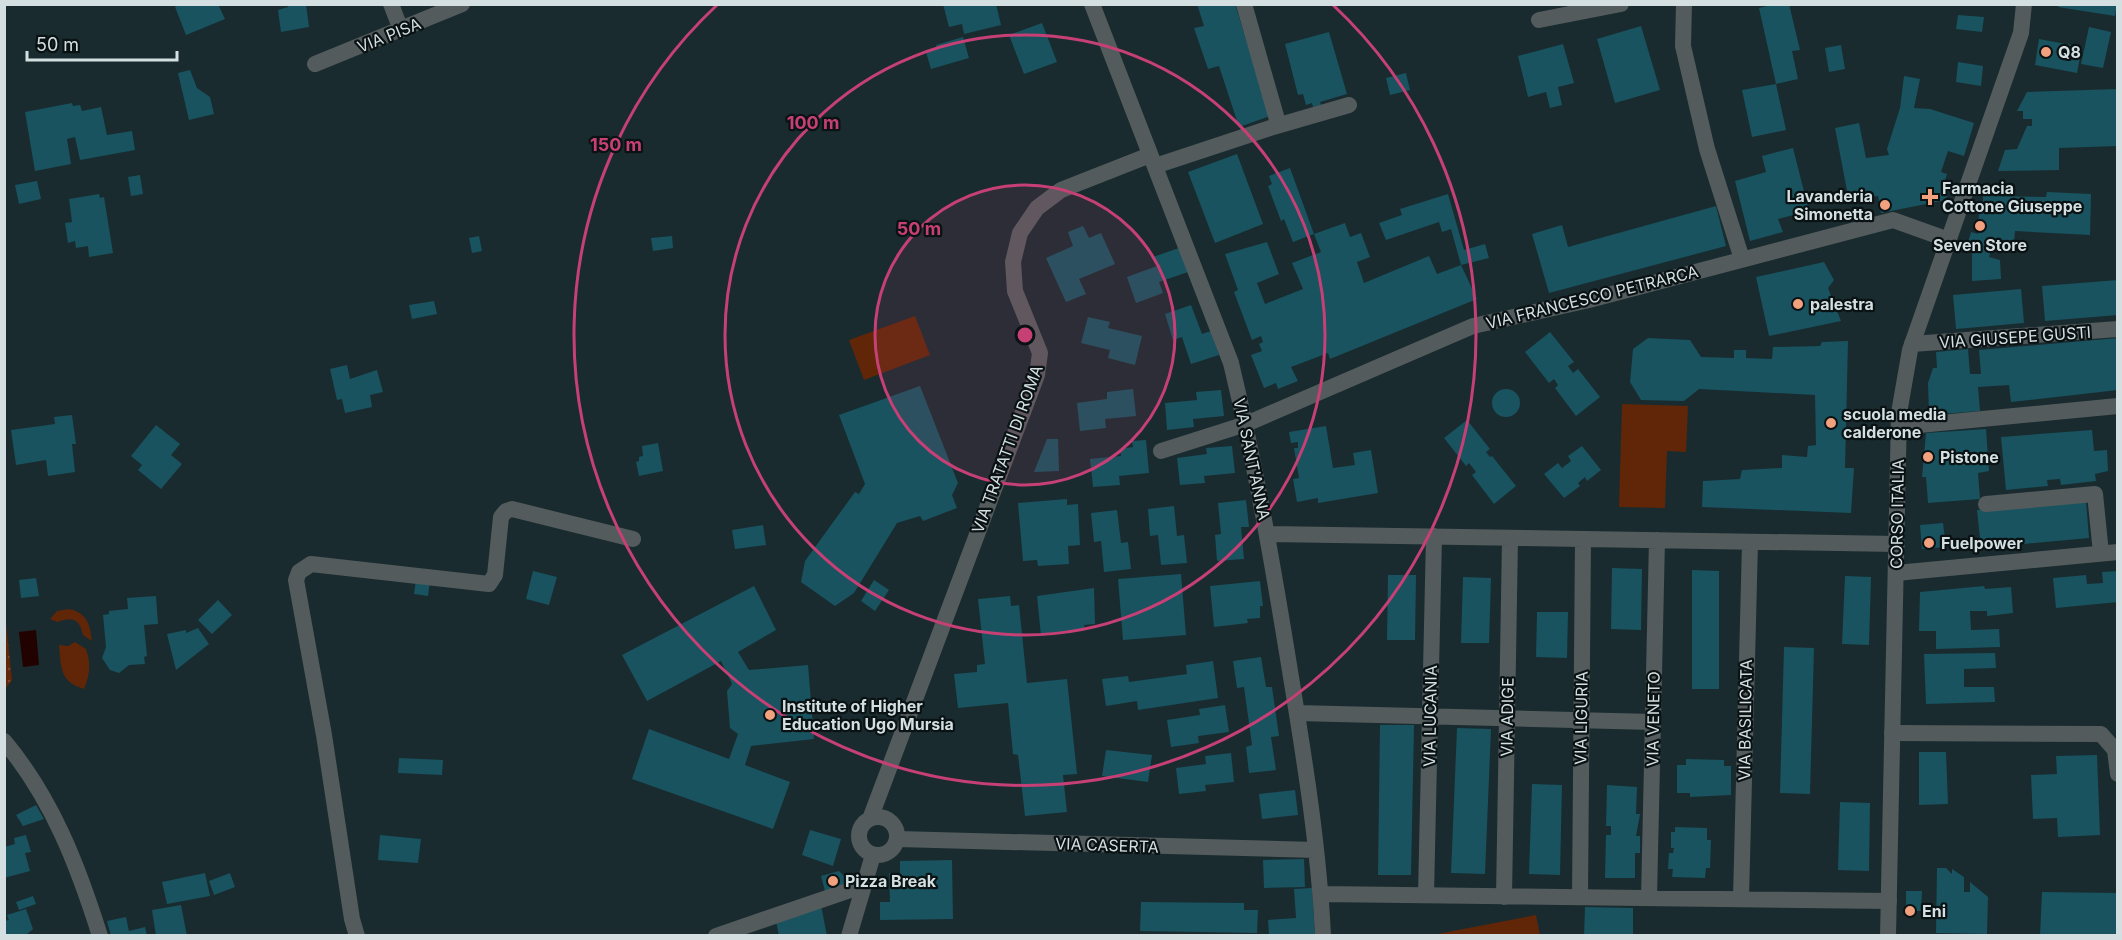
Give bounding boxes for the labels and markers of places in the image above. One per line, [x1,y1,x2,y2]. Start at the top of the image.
place label: Q8 [2058,42,2081,62]
marker: Q8 [2039,45,2053,59]
place label: Farmacia Cottone Giuseppe [1942,178,2082,216]
place label: Lavanderia Simonetta [1786,186,1873,224]
marker: Farmacia Cottone Giuseppe [1923,190,1937,204]
marker: Lavanderia Simonetta [1878,198,1892,212]
marker: Seven Store [1973,219,1987,233]
place label: Seven Store [1933,235,2027,255]
place label: palestra [1810,294,1874,314]
marker: palestra [1791,297,1805,311]
centre of rings [1015,325,1035,345]
place label: scuola media calderone [1843,404,1946,442]
marker: scuola media calderone [1824,416,1838,430]
place label: Pistone [1940,447,1999,467]
marker: Pistone [1921,450,1935,464]
place label: Fuelpower [1941,533,2023,553]
marker: Fuelpower [1922,536,1936,550]
place label: Institute of Higher Education Ugo Mursia [782,696,954,734]
marker: Institute of Higher Education Ugo Mursia [763,708,777,722]
place label: Pizza Break [845,871,937,891]
marker: Pizza Break [826,874,840,888]
place label: Eni [1922,901,1946,921]
marker: Eni [1903,904,1917,918]

